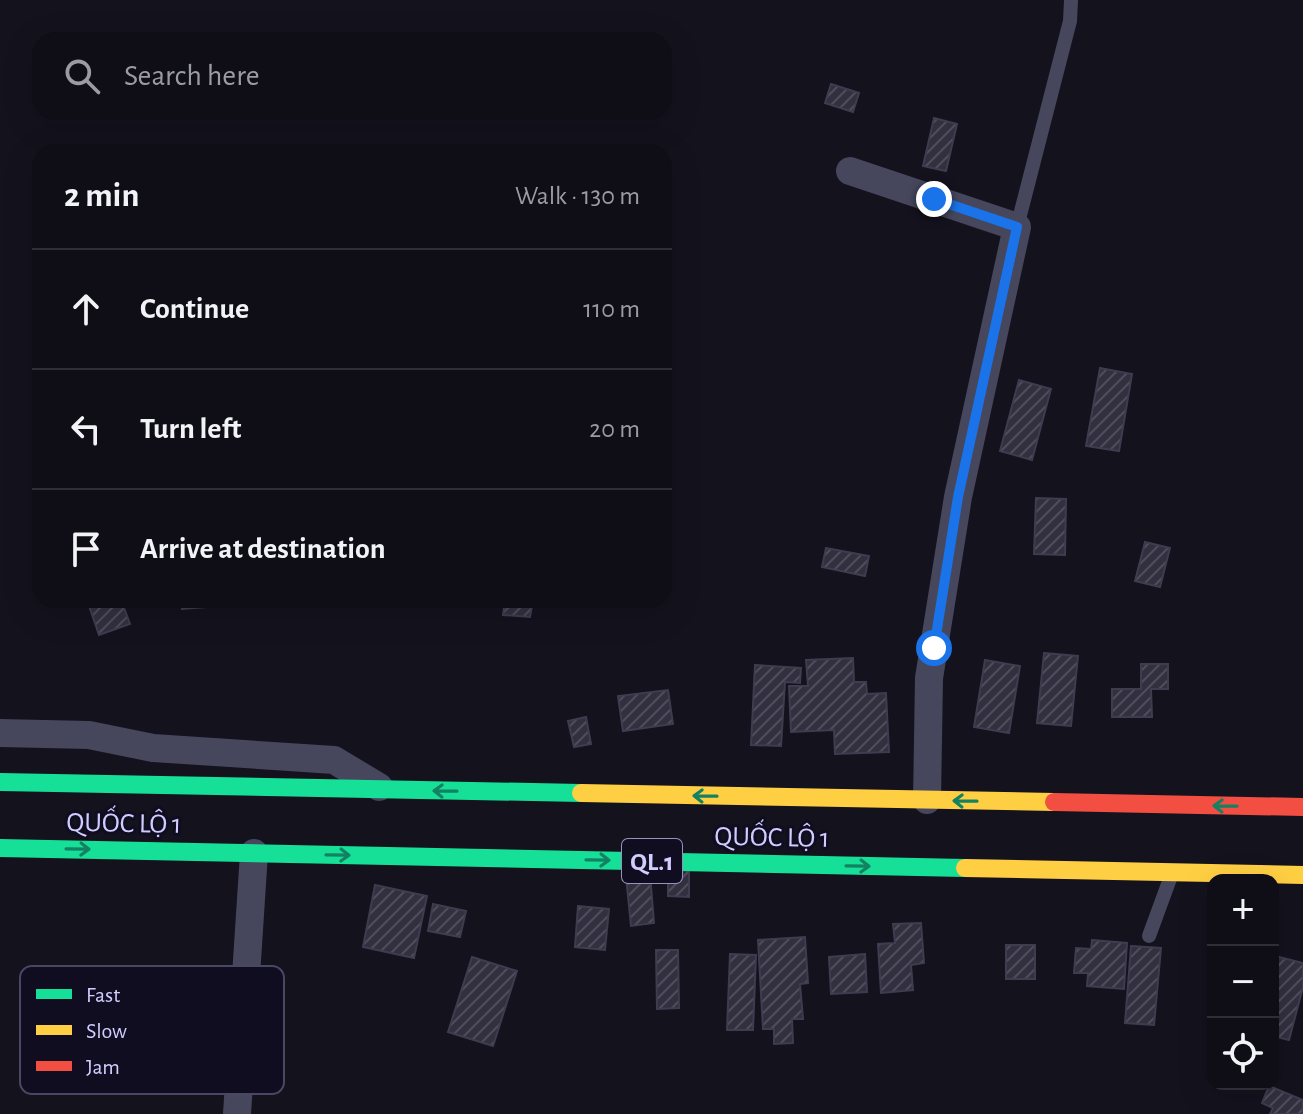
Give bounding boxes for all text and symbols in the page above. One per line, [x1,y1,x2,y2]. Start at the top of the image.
search box [32,32,672,120]
icon: search [60,54,104,98]
text: Search here [124,61,260,91]
text: 2 min [64,179,139,213]
route end [916,181,952,217]
text: Walk · 130 m [515,183,640,209]
icon: ahead [64,287,108,331]
text: Continue [140,294,249,324]
text: 110 m [583,296,640,322]
icon: left [64,407,108,451]
text: Turn left [140,414,241,444]
text: 20 m [589,416,640,442]
icon: arrive [64,527,108,571]
text: Arrive at destination [140,534,386,564]
route start [916,630,952,666]
one-way arrow [432,783,459,798]
one-way arrow [692,788,719,803]
one-way arrow [952,793,979,808]
one-way arrow [1212,798,1239,813]
street label: QUỐC LỘ 1 [66,804,182,839]
street label: QUỐC LỘ 1 [714,818,830,853]
road number: QL.1 [622,839,682,883]
one-way arrow [64,842,91,857]
one-way arrow [324,847,351,862]
one-way arrow [584,852,611,868]
one-way arrow [844,858,871,873]
map controls [1207,874,1279,1090]
button: + [1207,874,1279,946]
button: − [1207,946,1279,1018]
legend [20,966,284,1094]
text: Fast [86,984,120,1006]
button: locate [1207,1018,1279,1090]
text: Slow [86,1020,127,1042]
text: Jam [86,1056,120,1078]

